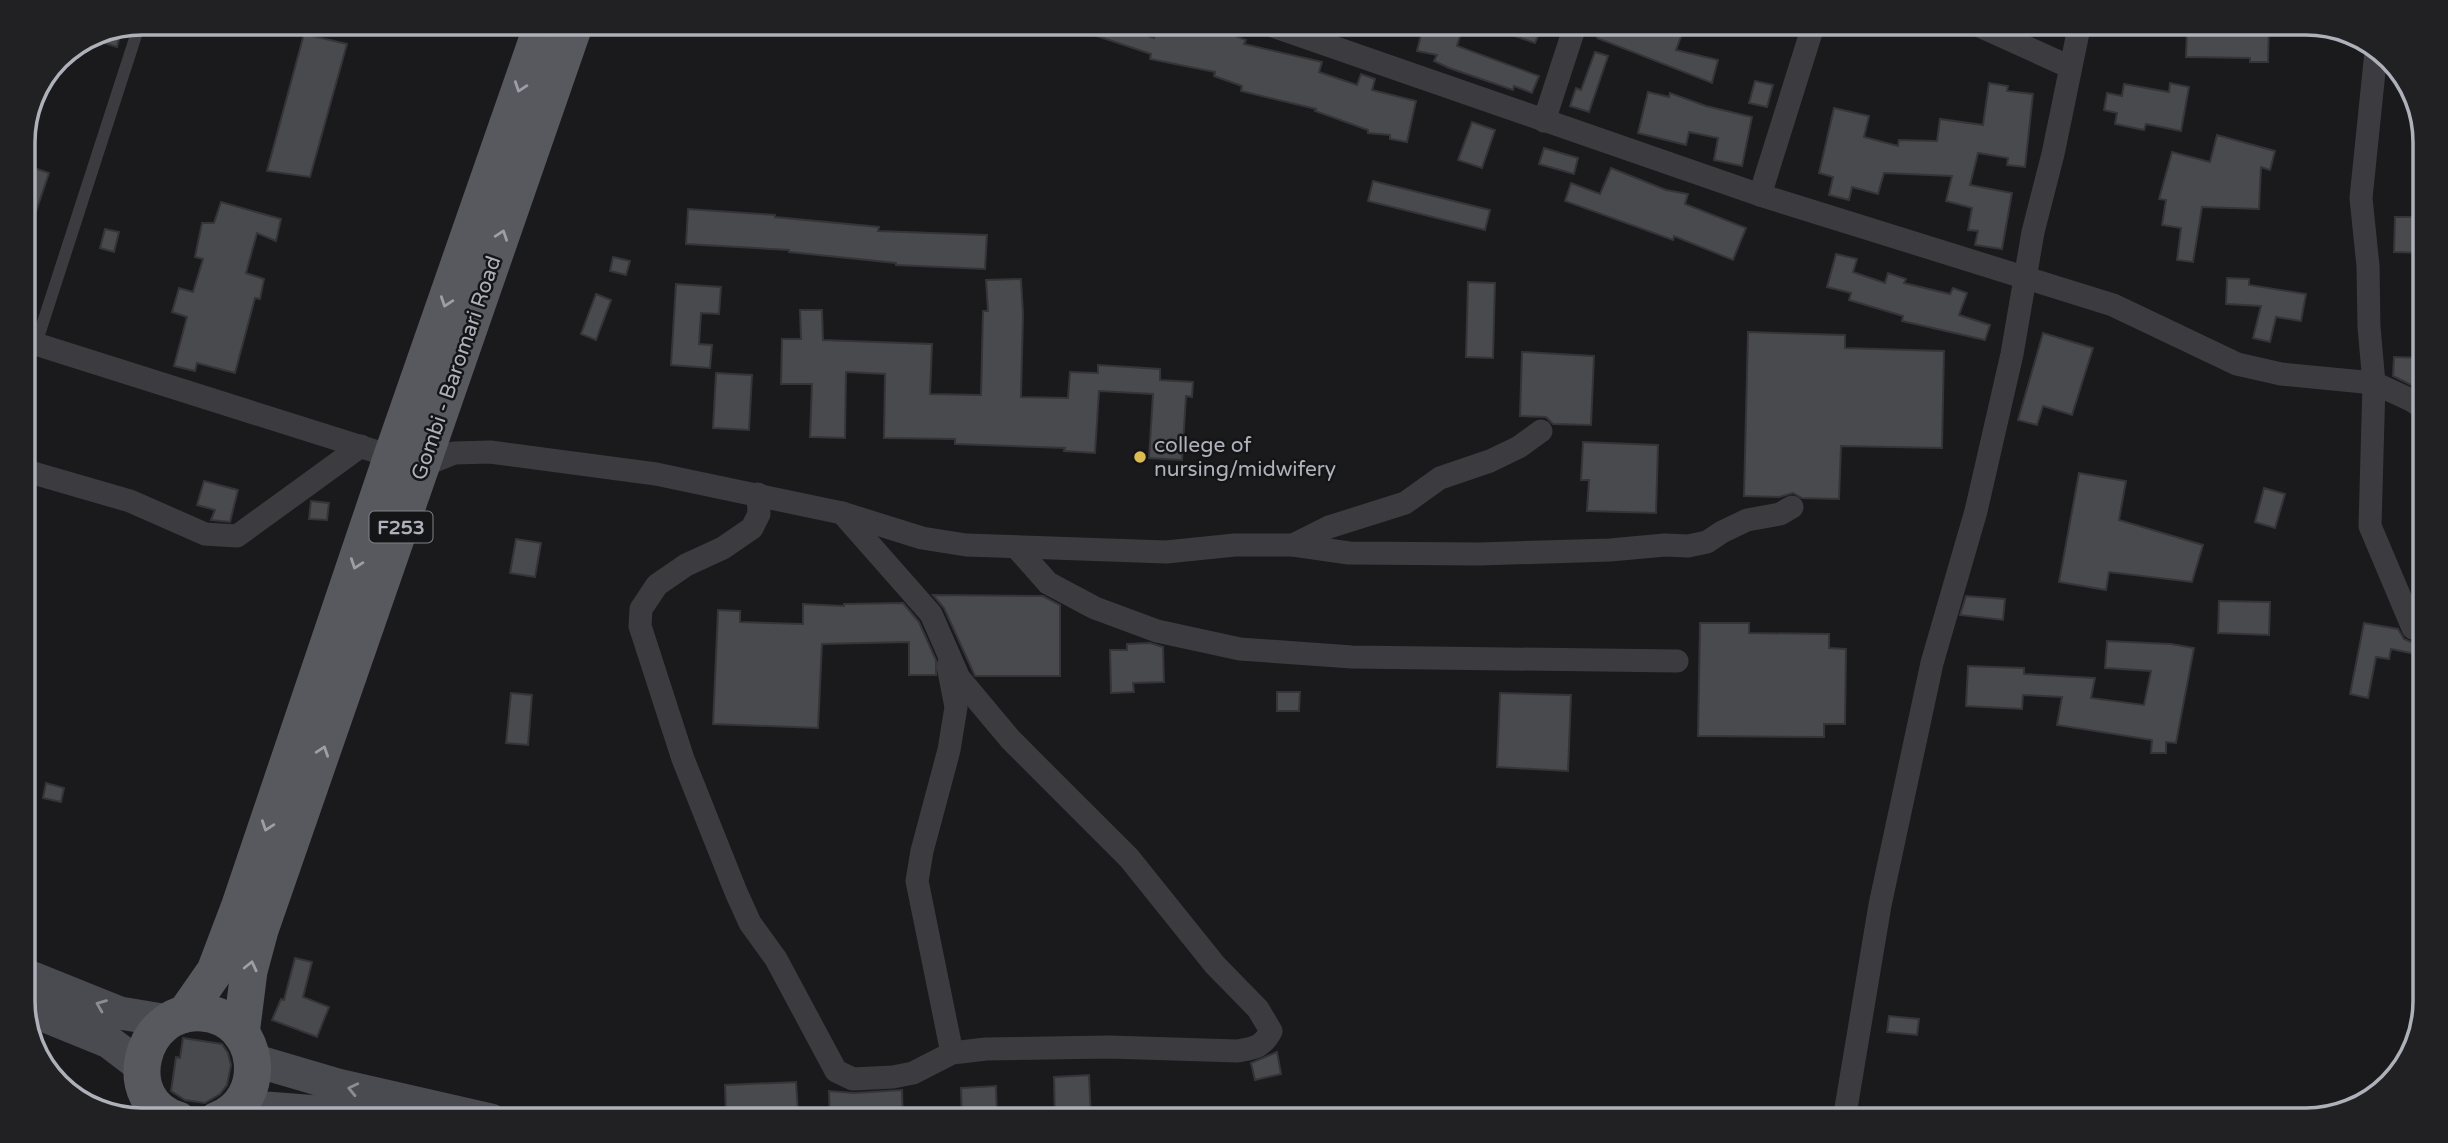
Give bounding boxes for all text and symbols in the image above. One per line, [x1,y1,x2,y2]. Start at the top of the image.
one-way arrow [514,81,528,93]
one-way arrow [494,229,508,242]
street label: Gombi - Baromari Road [406,253,507,484]
one-way arrow [440,296,454,308]
place label: college of nursing/midwifery [1154,433,1336,482]
marker: college of nursing/midwifery [1132,449,1148,465]
road number: F253 [370,512,432,542]
one-way arrow [349,557,364,569]
one-way arrow [315,745,329,757]
one-way arrow [261,819,275,831]
one-way arrow [242,960,257,972]
one-way arrow [96,1000,108,1014]
one-way arrow [347,1082,359,1097]

